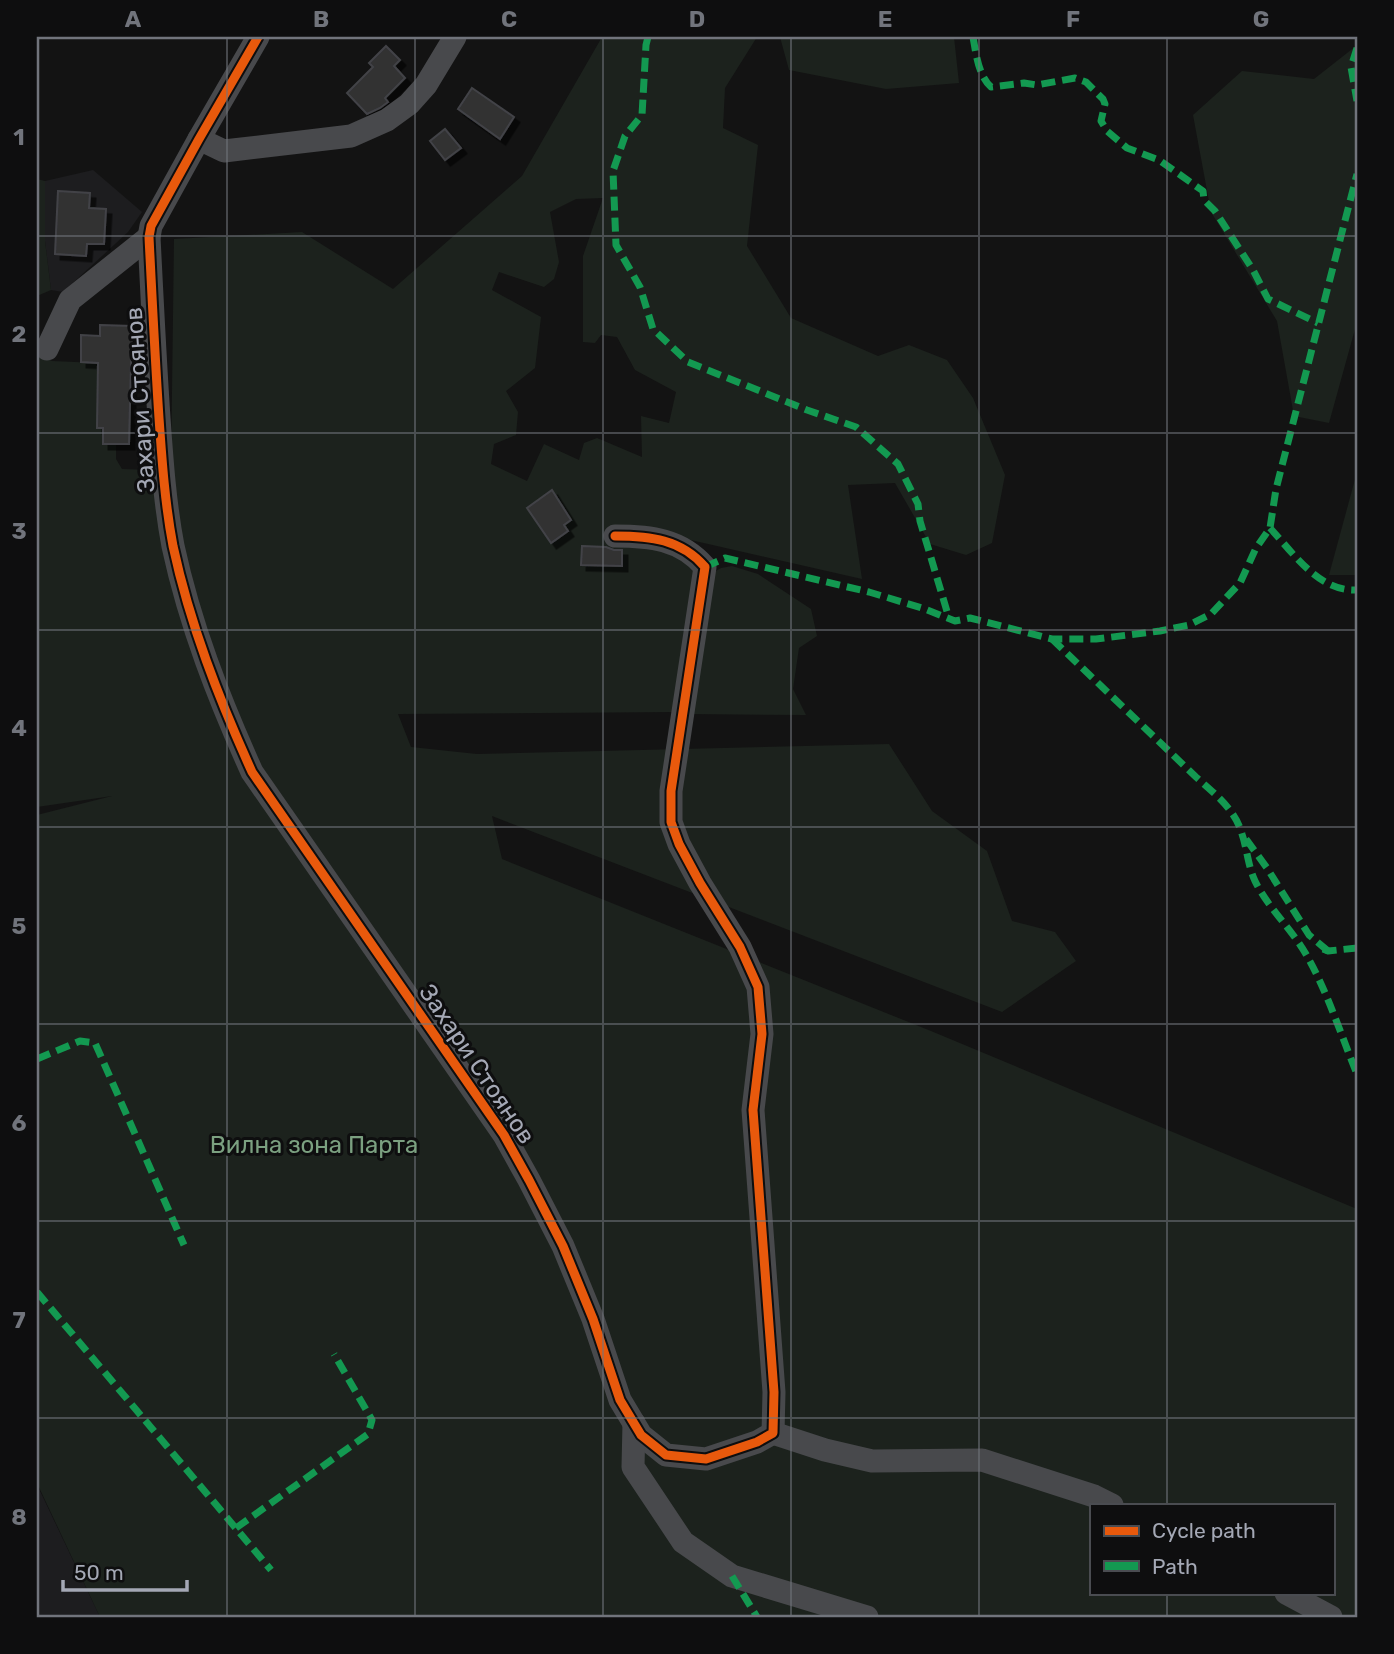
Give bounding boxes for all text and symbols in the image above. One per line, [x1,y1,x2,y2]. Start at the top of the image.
text: A [125,5,142,33]
text: B [313,5,329,33]
text: C [501,5,517,33]
text: D [689,5,705,33]
text: E [878,5,892,33]
text: F [1066,5,1080,33]
text: G [1253,5,1269,33]
text: 1 [13,123,25,151]
street label: Захари Стоянов [120,306,160,494]
text: 2 [12,320,26,348]
text: 3 [11,517,27,545]
text: 4 [11,714,27,742]
text: 5 [12,912,27,940]
street label: Захари Стоянов [413,979,541,1149]
text: 6 [12,1109,27,1137]
park label: Вилна зона Парта [210,1131,418,1159]
text: 7 [12,1306,26,1334]
text: 8 [11,1503,27,1531]
legend [1090,1504,1334,1594]
text: Cycle path [1152,1518,1256,1543]
scale bar [63,1549,187,1593]
text: Path [1152,1554,1198,1579]
text: 50 m [74,1560,124,1585]

